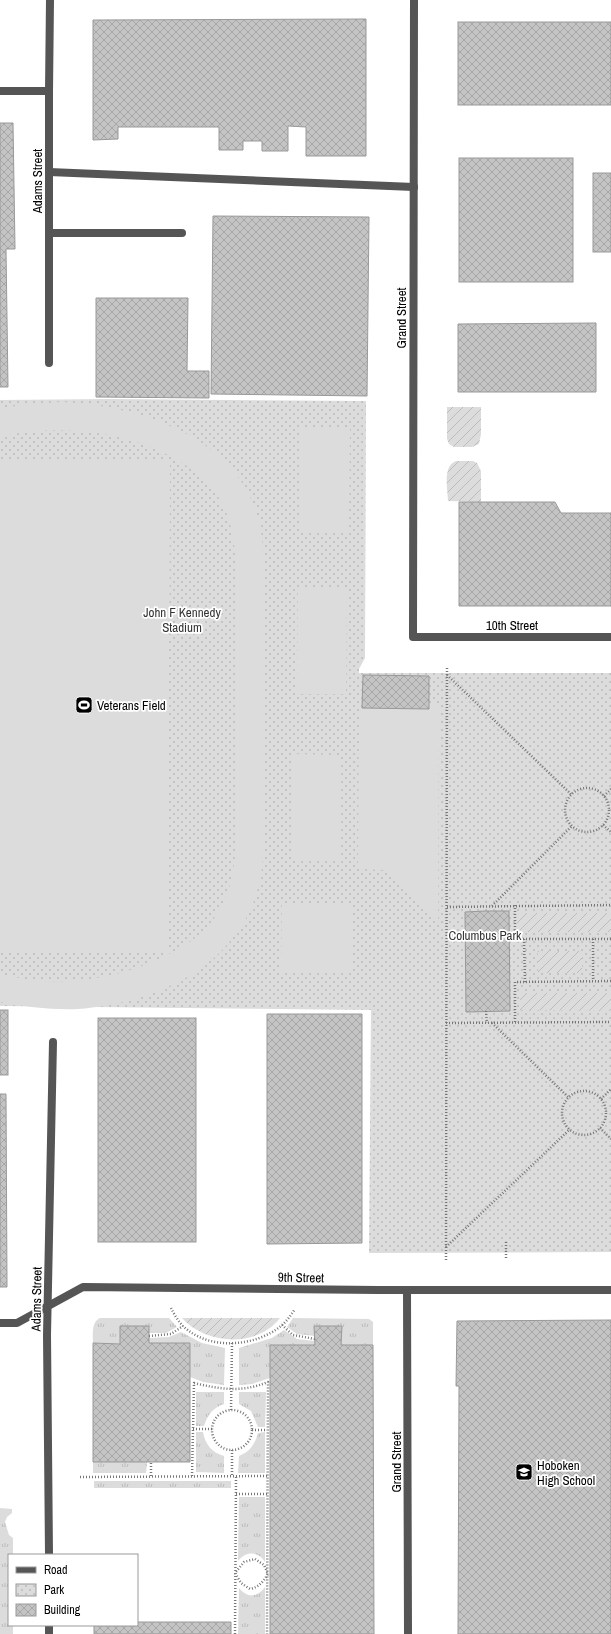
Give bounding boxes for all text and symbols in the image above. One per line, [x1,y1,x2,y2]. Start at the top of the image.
street label: Adams Street [29,149,46,214]
street label: Grand Street [393,287,410,349]
park label: John F Kennedy Stadium [143,604,221,636]
street label: 10th Street [486,617,538,634]
sports icon: Veterans Field [74,695,94,715]
place label: Veterans Field [97,697,166,714]
park label: Columbus Park [449,927,522,944]
street label: Adams Street [27,1267,46,1332]
street label: 9th Street [278,1269,324,1286]
street label: Grand Street [388,1431,405,1493]
place label: Hoboken High School [537,1457,595,1489]
school or university icon: Hoboken High School [514,1462,534,1482]
legend [8,1554,138,1626]
text: Road [44,1562,68,1578]
text: Park [44,1582,64,1598]
text: Building [44,1602,81,1618]

